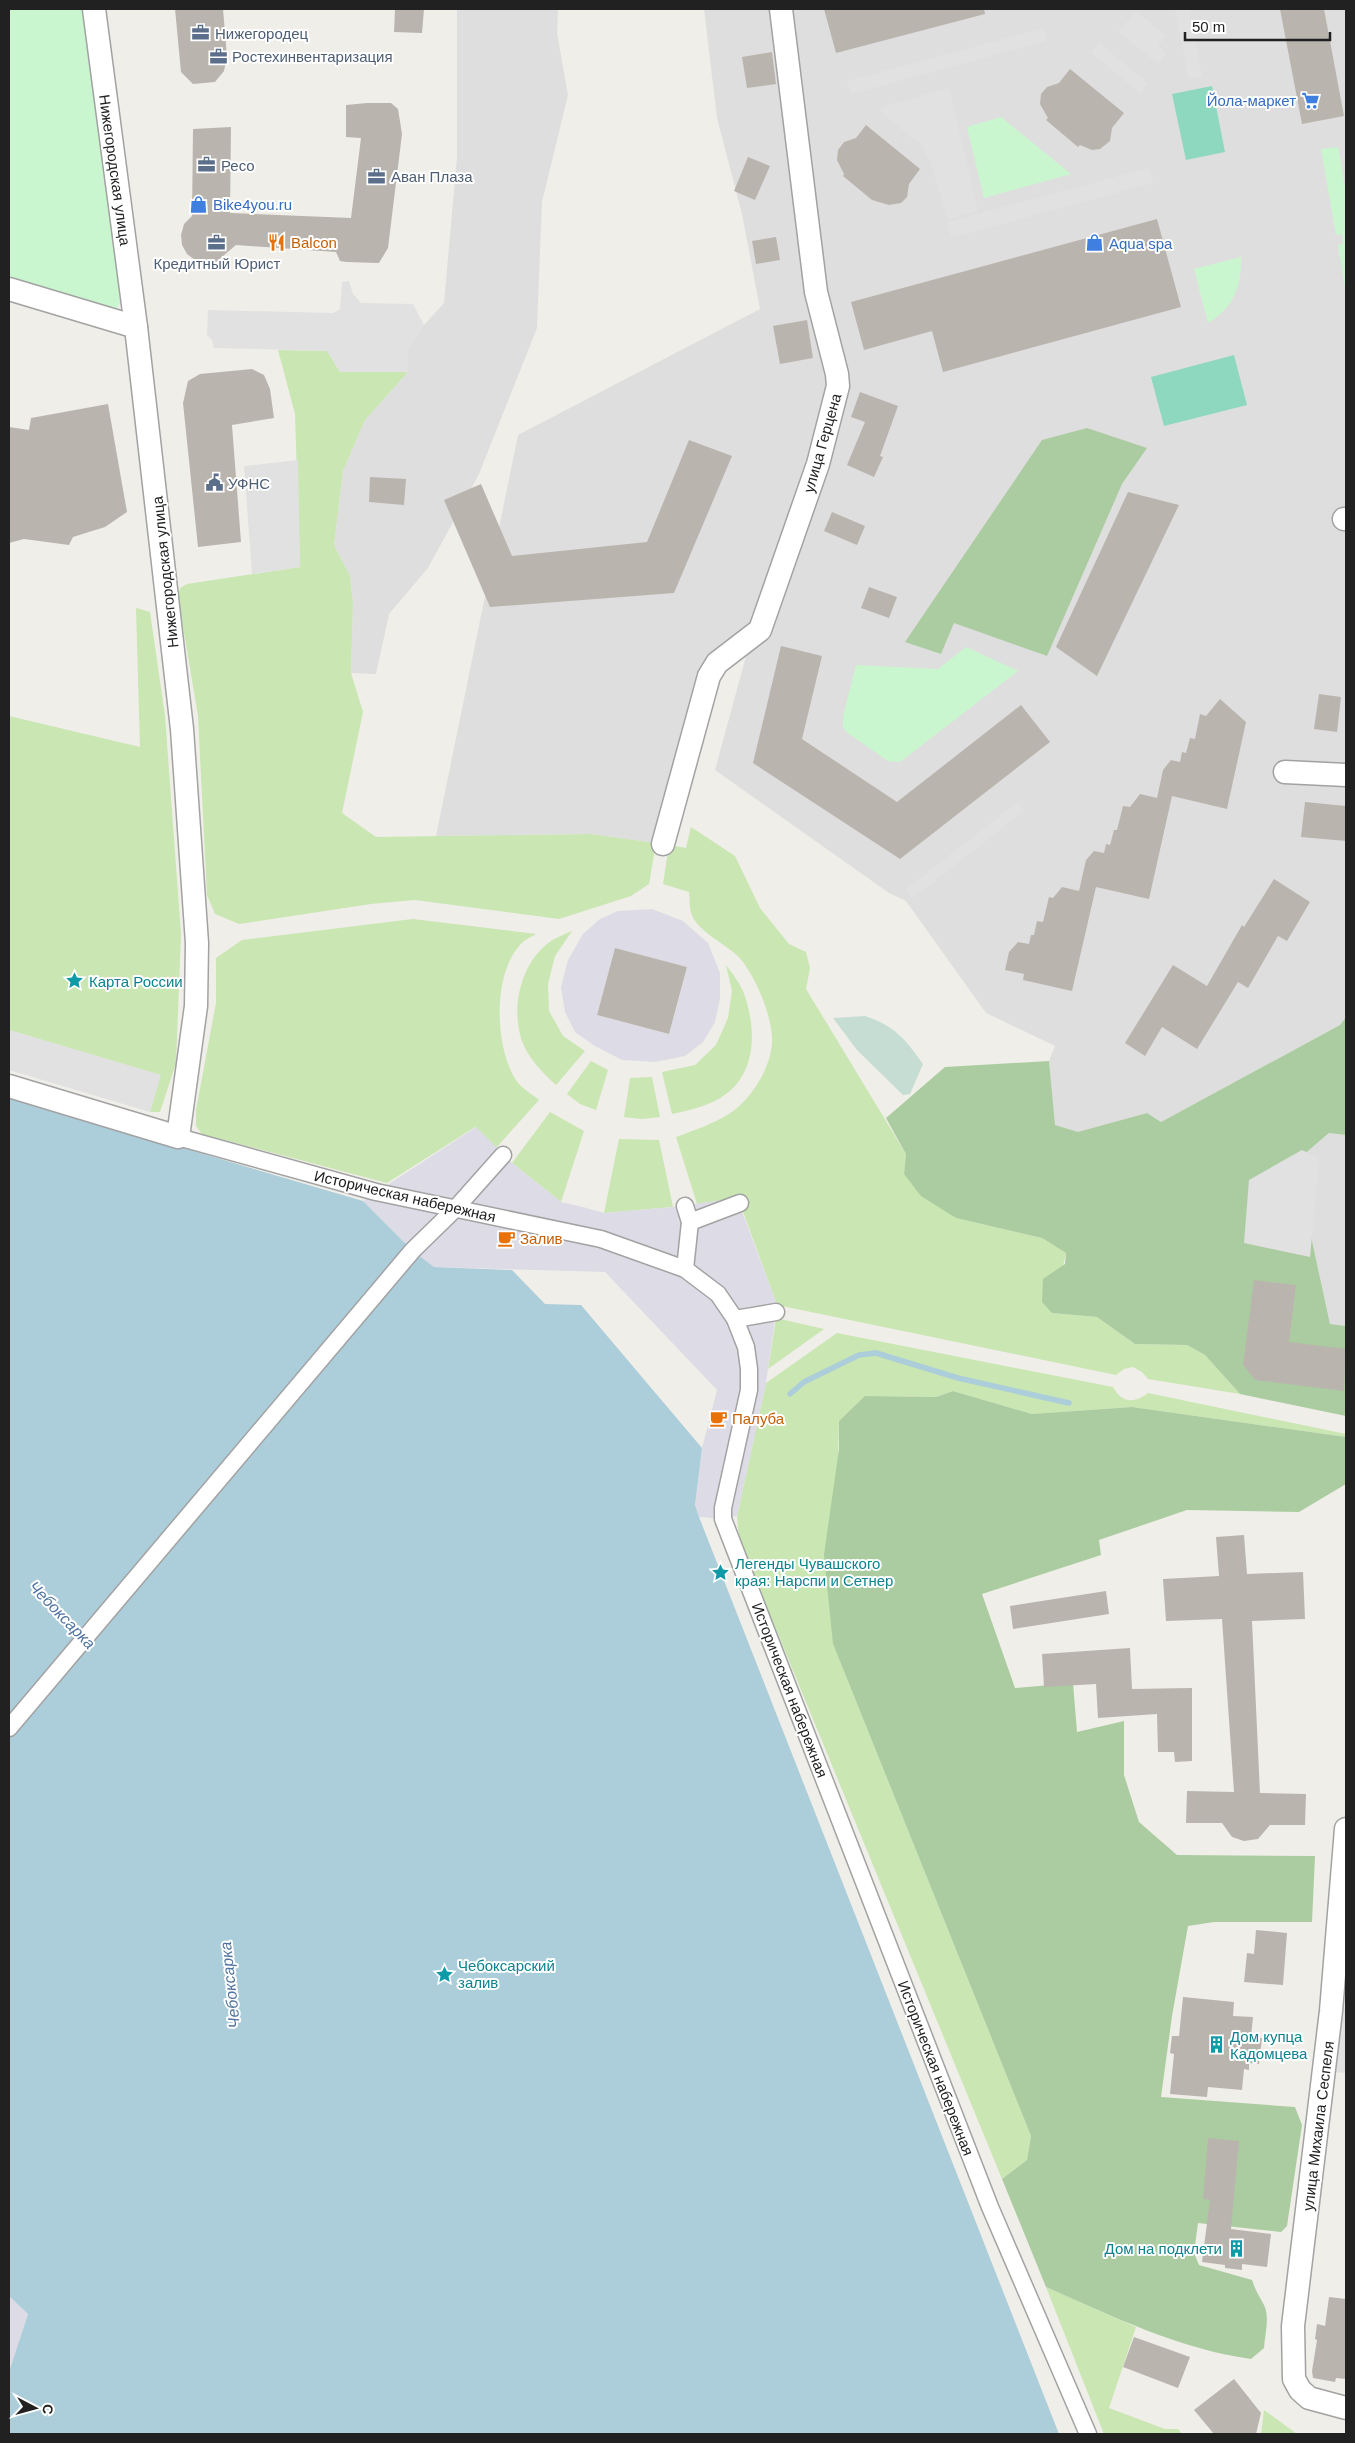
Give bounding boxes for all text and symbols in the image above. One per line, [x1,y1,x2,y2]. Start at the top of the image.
scale bar [1185,10,1330,42]
text: 50 m [1192,18,1225,35]
office icon: Нижегородец [191,23,211,43]
place label: Нижегородец [215,25,309,42]
office icon: Ростехинвентаризация [208,46,228,66]
place label: Ростехинвентаризация [232,48,393,65]
supermarket icon: Йола-маркет [1300,90,1320,110]
place label: Йола-маркет [1207,92,1296,109]
street label: Нижегородская улица [96,93,134,247]
office icon: Ресо [197,155,217,175]
place label: Ресо [221,157,255,174]
office icon: Аван Плаза [367,166,387,186]
place label: Аван Плаза [391,168,473,185]
shop icon: Bike4you.ru [189,194,209,214]
place label: Bike4you.ru [213,196,292,213]
office icon: Кредитный Юрист [207,232,227,252]
restaurant icon: Balcon [267,232,287,252]
shop icon: Aqua spa [1085,233,1105,253]
place label: Balcon [291,234,337,251]
place label: Aqua spa [1109,235,1173,252]
place label: Кредитный Юрист [154,255,281,272]
street label: улица Герцена [800,391,844,495]
public building icon: УФНС [204,473,224,493]
place label: УФНС [228,475,270,492]
street label: Нижегородская улица [149,495,181,649]
place icon: Карта России [65,971,85,991]
place label: Карта России [89,973,183,990]
street label: Историческая набережная [313,1167,497,1225]
cafe icon: Залив [496,1228,516,1248]
place label: Залив [520,1230,563,1247]
cafe icon: Палуба [708,1408,728,1428]
place label: Палуба [732,1410,785,1427]
place label: Легенды Чувашского края: Нарспи и Сетнер [735,1555,893,1589]
place icon: Легенды Чувашского края: Нарспи и Сетнер [711,1562,731,1582]
water label: Чебоксарка [26,1578,98,1652]
street label: Историческая набережная [749,1600,831,1780]
water label: Чебоксарка [217,1941,243,2029]
place label: Чебоксарский залив [458,1957,555,1991]
place icon: Чебоксарский залив [434,1964,454,1984]
street label: Историческая набережная [895,1978,977,2158]
place label: Дом купца Кадомцева [1230,2028,1308,2062]
building icon: Дом купца Кадомцева [1206,2035,1226,2055]
street label: улица Михаила Сеспеля [1299,2040,1337,2212]
building icon: Дом на подклети [1226,2238,1246,2258]
place label: Дом на подклети [1105,2240,1222,2257]
north arrow [10,2383,60,2433]
text: С [39,2403,56,2415]

